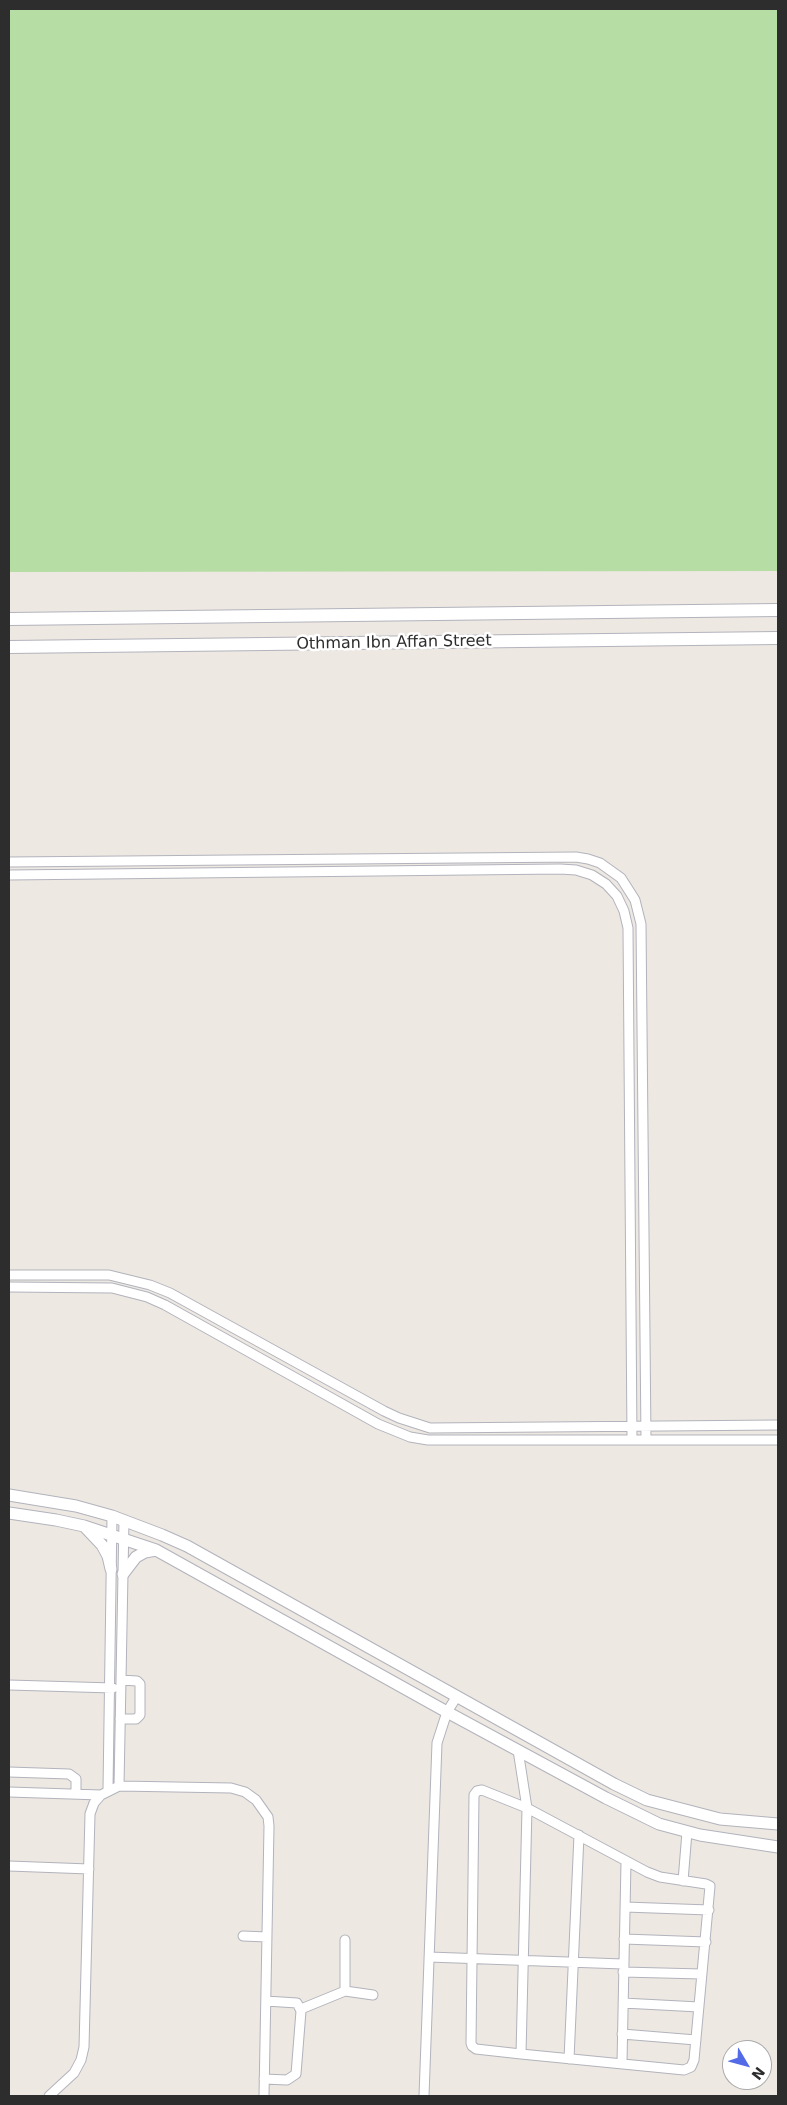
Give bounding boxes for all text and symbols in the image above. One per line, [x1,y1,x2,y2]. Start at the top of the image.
street label: Othman Ibn Affan Street [296,632,492,654]
north arrow [722,2040,772,2090]
text: N [748,2064,768,2083]

